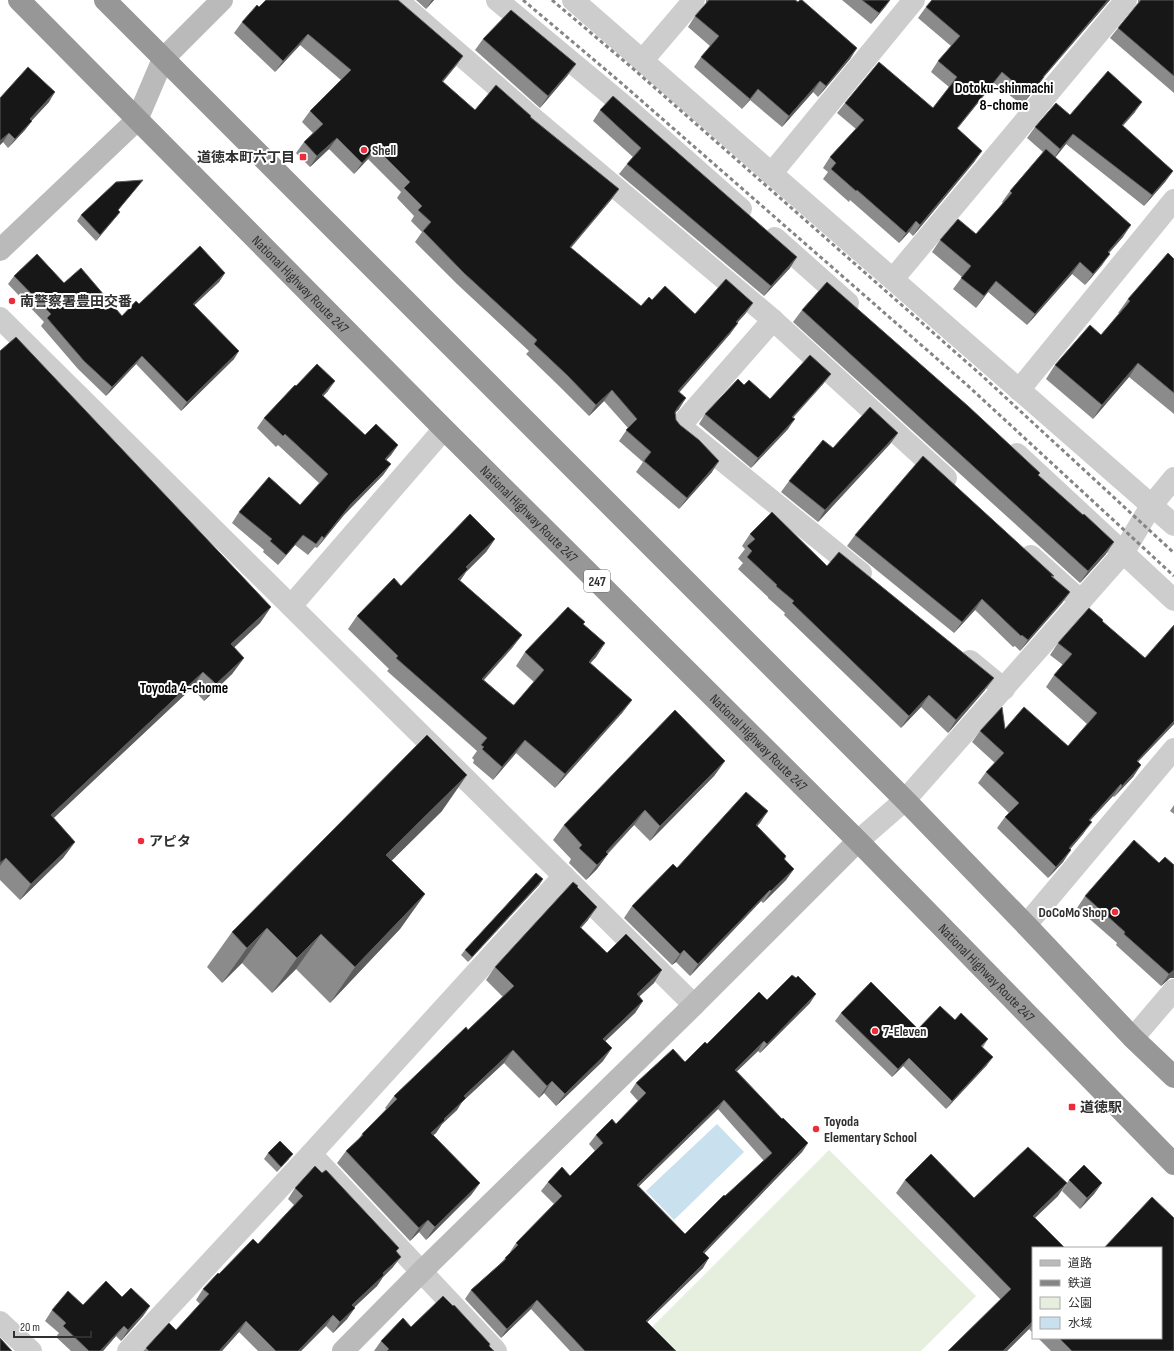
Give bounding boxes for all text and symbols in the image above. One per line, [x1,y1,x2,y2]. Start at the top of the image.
district label: Dotoku-shinmachi 8-chome [955,79,1053,115]
place label: Shell [372,142,396,159]
marker: Shell [359,145,369,155]
place label: 道徳本町六丁目 [197,149,295,166]
marker: 道徳本町六丁目 [298,152,308,162]
street label: National Highway Route 247 [248,232,352,337]
place label: 南警察署豊田交番 [20,293,132,310]
marker: 南警察署豊田交番 [7,296,17,306]
street label: National Highway Route 247 [477,462,581,566]
road number: 247 [584,570,610,592]
district label: Toyoda 4-chome [140,679,228,698]
street label: National Highway Route 247 [706,691,811,795]
place label: アピタ [149,833,191,850]
marker: アピタ [136,836,146,846]
place label: DoCoMo Shop [1039,904,1107,921]
marker: DoCoMo Shop [1110,907,1120,917]
street label: National Highway Route 247 [935,920,1038,1026]
place label: 7-Eleven [883,1023,926,1040]
marker: 7-Eleven [870,1026,880,1036]
place label: 道徳駅 [1080,1099,1122,1116]
marker: 道徳駅 [1067,1102,1077,1112]
place label: Toyoda Elementary School [824,1113,917,1146]
marker: Toyoda Elementary School [811,1124,821,1134]
legend [1032,1247,1162,1339]
text: 道路 [1068,1256,1092,1271]
text: 鉄道 [1068,1276,1092,1291]
text: 公園 [1068,1296,1092,1311]
scale bar [14,1313,91,1339]
text: 水域 [1068,1316,1092,1331]
text: 20 m [20,1320,40,1335]

